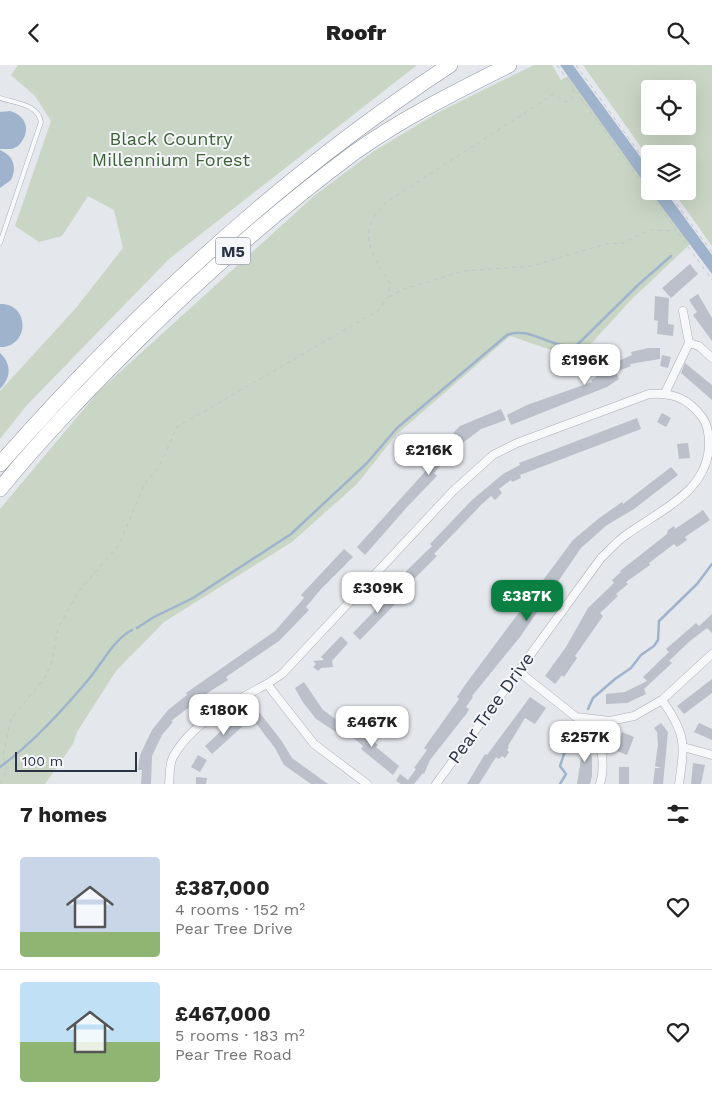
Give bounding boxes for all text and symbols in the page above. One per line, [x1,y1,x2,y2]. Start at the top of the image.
icon: back [20,19,48,47]
icon: search [664,19,692,47]
text: Roofr [326,20,386,45]
map controls [641,80,696,200]
button: locate [641,80,696,135]
park label: Black Country Millennium Forest [92,128,251,170]
button: layers [641,145,696,200]
road number: M5 [216,237,250,265]
pin: £196K [550,343,620,386]
text: £196K [561,350,609,369]
pin: £216K [394,433,464,476]
text: £216K [405,440,453,459]
pin: £309K [343,571,413,614]
text: £309K [353,578,403,597]
pin: £387K [492,579,562,622]
text: £387K [502,586,552,605]
street label: Pear Tree Drive [443,648,538,767]
pin: £180K [189,693,259,736]
text: £180K [200,700,248,719]
pin: £467K [337,705,407,748]
text: £467K [347,712,397,731]
pin: £257K [550,721,620,763]
text: £257K [560,727,610,746]
scale bar [15,749,138,772]
text: 100 m [22,753,63,769]
icon: filters [664,800,692,828]
text: 7 homes [20,802,107,827]
text: £387,000 [175,875,270,900]
icon: home [60,877,120,937]
icon: heart [664,893,692,921]
text: 4 rooms · 152 m² [175,900,305,919]
text: Pear Tree Drive [175,919,293,938]
text: £467,000 [175,1001,271,1026]
icon: home [60,1002,120,1062]
icon: heart [664,1018,692,1046]
text: 5 rooms · 183 m² [175,1026,305,1045]
text: Pear Tree Road [175,1045,292,1064]

